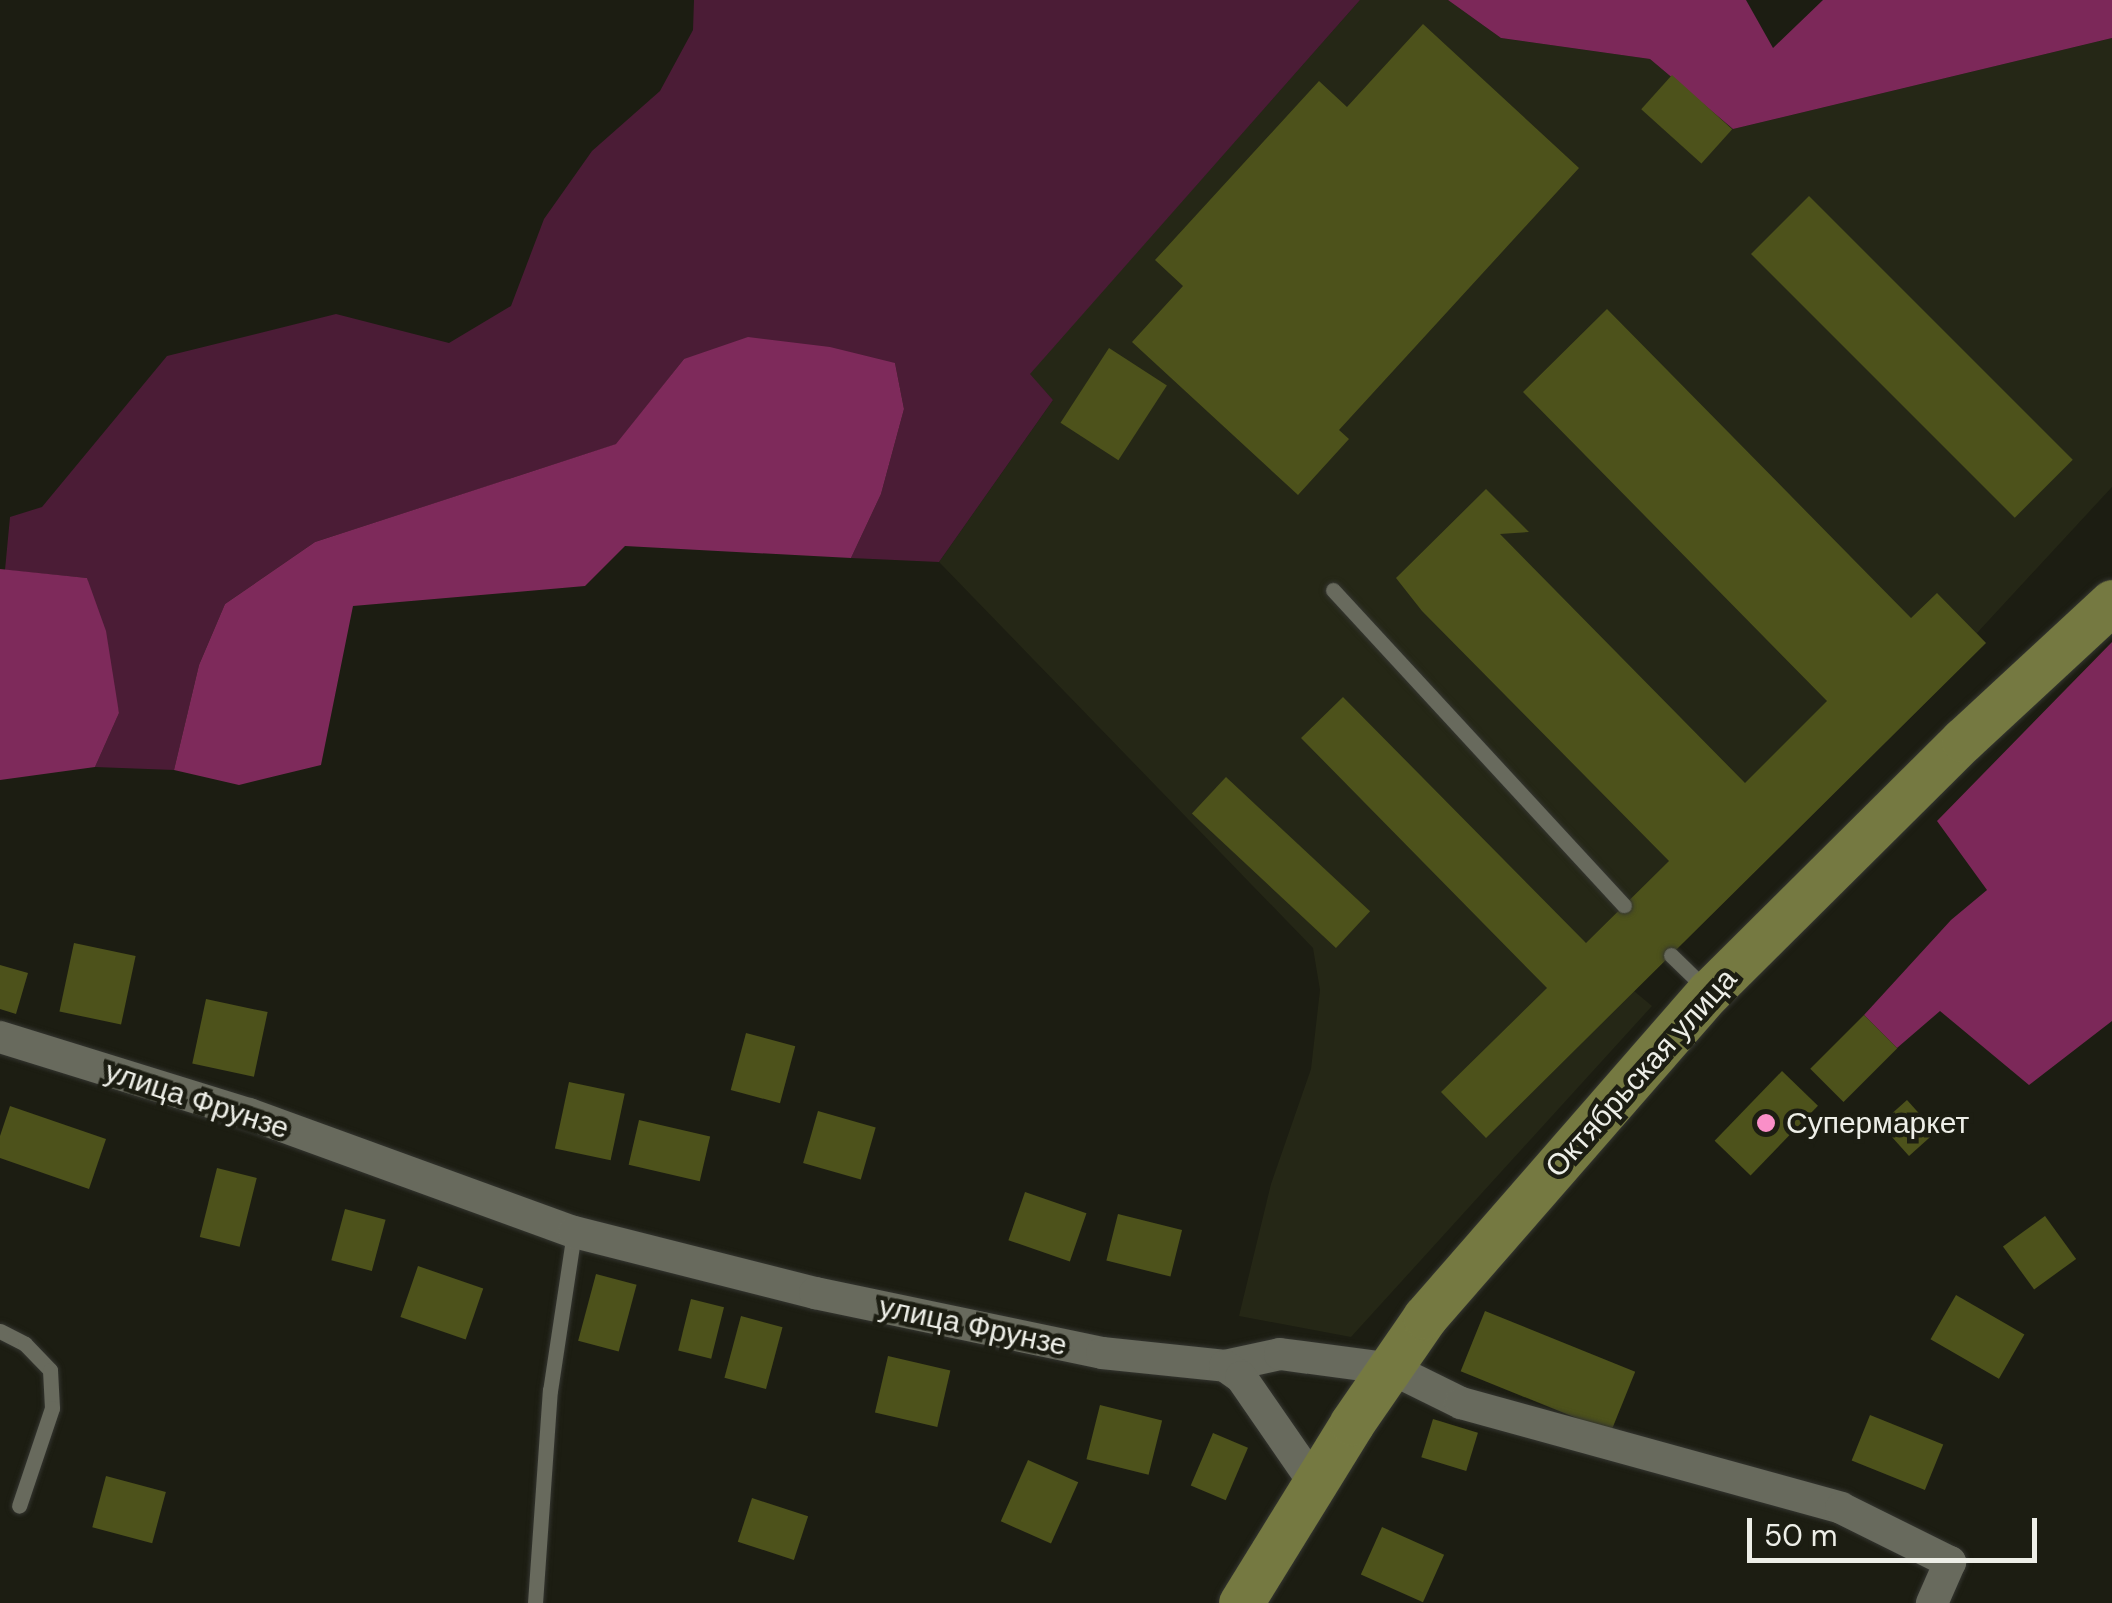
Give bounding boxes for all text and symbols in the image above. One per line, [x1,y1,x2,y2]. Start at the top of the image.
street label: Октябрьская улица [1538,961,1744,1185]
street label: улица Фрунзе [100,1053,294,1147]
place label: Супермаркет [1786,1105,1969,1141]
marker: Супермаркет [1755,1112,1777,1134]
street label: улица Фрунзе [876,1289,1070,1363]
scale bar [1752,1498,2042,1560]
text: 50 m [1764,1516,1838,1555]

